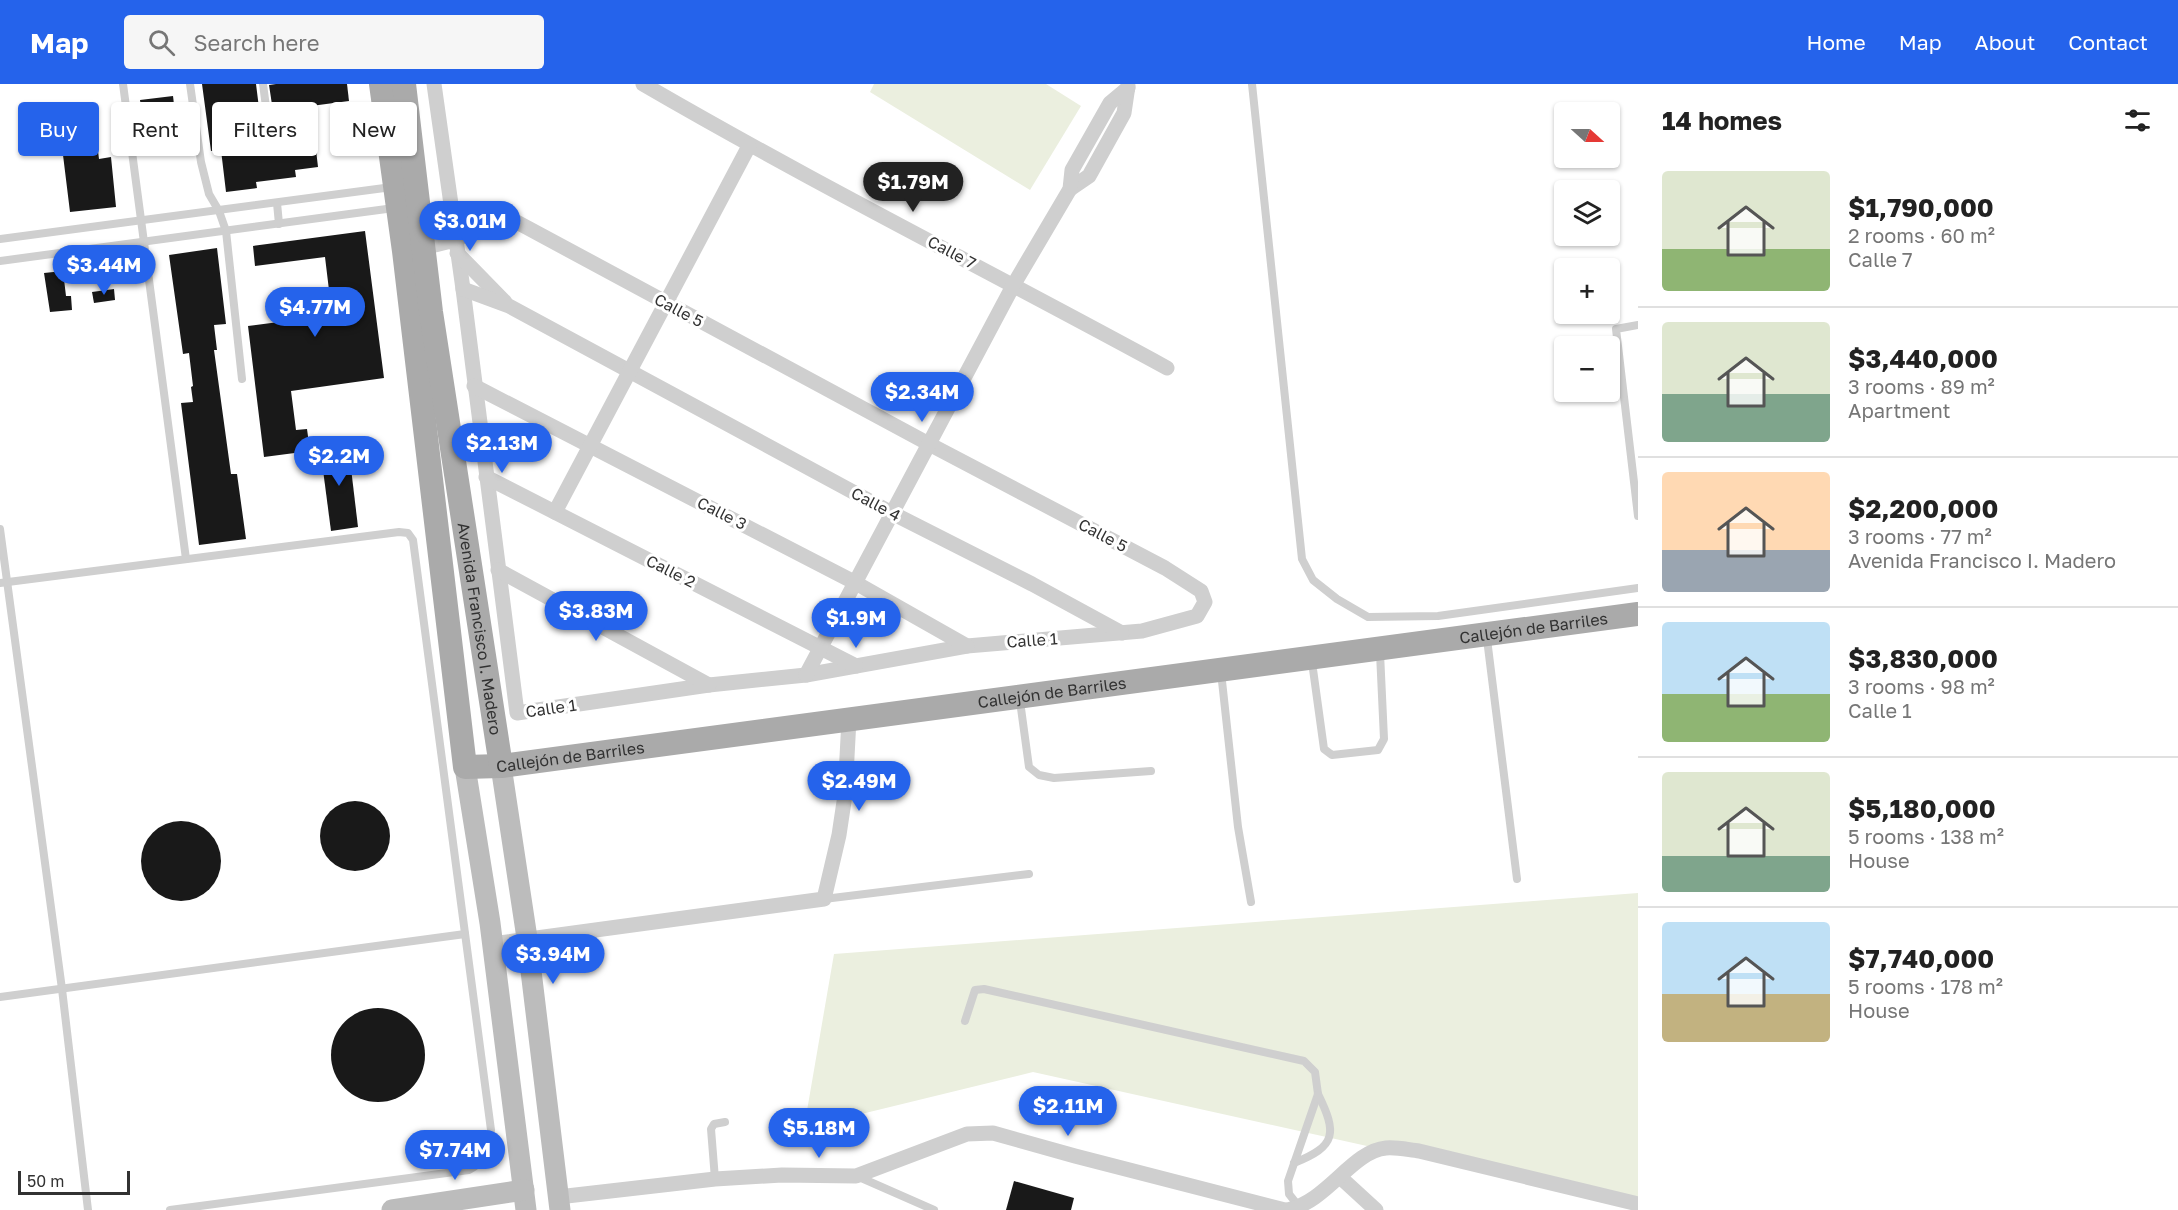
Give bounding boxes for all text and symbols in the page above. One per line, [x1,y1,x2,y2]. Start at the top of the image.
search box [124,15,544,69]
text: Map [30,26,88,59]
icon: search [145,26,178,59]
text: Search here [193,29,319,56]
text: Home [1806,29,1866,55]
text: Map [1899,29,1942,55]
text: About [1975,29,2035,55]
text: Contact [2068,29,2148,55]
chip: Buy [18,102,99,156]
chip: Rent [111,102,200,156]
chip: Filters [212,102,318,156]
chip: New [330,102,417,156]
north arrow [1554,102,1620,168]
map controls [1554,102,1620,402]
icon: filters [2121,104,2154,137]
text: 14 homes [1662,105,1782,136]
pin: $1.79M [864,162,962,213]
text: $1.79M [877,169,949,193]
button: layers [1554,180,1620,246]
text: $1,790,000 [1848,192,1994,223]
icon: home [1710,195,1782,267]
pin: $3.01M [421,201,519,252]
text: $3.01M [433,208,507,232]
text: 2 rooms · 60 m² [1848,223,1995,247]
street label: Calle 7 [924,231,980,273]
pin: $3.44M [55,245,153,296]
text: Calle 7 [1848,247,1913,271]
text: $3.44M [67,252,141,276]
button: + [1554,258,1620,324]
pin: $4.77M [266,287,364,338]
street label: Calle 5 [651,289,707,331]
text: $4.77M [279,294,351,318]
button: − [1554,336,1620,402]
text: $3,440,000 [1848,343,1998,374]
icon: home [1710,346,1782,418]
pin: $2.34M [873,372,971,423]
text: 3 rooms · 89 m² [1848,374,1995,398]
text: $2.34M [885,379,959,403]
text: Apartment [1848,398,1951,422]
pin: $2.13M [453,423,551,474]
text: $2.13M [466,430,538,454]
pin: $2.2M [297,436,381,487]
text: $2.2M [308,443,370,467]
street label: Calle 4 [848,483,904,525]
street label: Calle 3 [694,492,750,534]
text: $2,200,000 [1848,493,1998,524]
icon: home [1710,496,1782,568]
street label: Calle 5 [1075,514,1131,556]
street label: Avenida Francisco I. Madero [454,521,506,736]
text: 3 rooms · 77 m² [1848,524,1992,548]
text: Avenida Francisco I. Madero [1848,548,2116,572]
street label: Calle 2 [643,550,699,592]
pin: $3.83M [547,591,645,642]
text: $3.83M [559,598,633,622]
pin: $1.9M [814,598,898,649]
text: $1.9M [826,605,886,629]
street label: Callejón de Barriles [1458,608,1609,648]
street label: Calle 1 [1006,628,1058,652]
text: $3,830,000 [1848,643,1998,674]
icon: home [1710,646,1782,718]
street label: Callejón de Barriles [976,673,1127,712]
text: 3 rooms · 98 m² [1848,674,1995,698]
street label: Calle 1 [524,695,578,721]
text: Calle 1 [1848,698,1912,722]
street label: Callejón de Barriles [495,737,646,777]
pin: $2.49M [810,761,908,812]
text: $2.49M [822,768,897,792]
text: $5,180,000 [1848,793,1996,824]
icon: home [1710,796,1782,868]
text: 5 rooms · 138 m² [1848,824,2004,848]
text: House [1848,848,1910,872]
pin: $3.94M [504,934,602,985]
text: $3.94M [516,941,591,965]
text: $7,740,000 [1848,943,1994,974]
icon: home [1710,946,1782,1018]
text: 5 rooms · 178 m² [1848,974,2003,998]
text: House [1848,998,1910,1022]
pin: $2.11M [1019,1086,1117,1137]
text: $2.11M [1033,1093,1103,1117]
pin: $5.18M [770,1108,868,1159]
text: $5.18M [783,1115,855,1139]
pin: $7.74M [406,1130,504,1181]
text: $7.74M [419,1137,491,1161]
scale bar [18,1168,130,1196]
text: 50 m [27,1171,64,1191]

